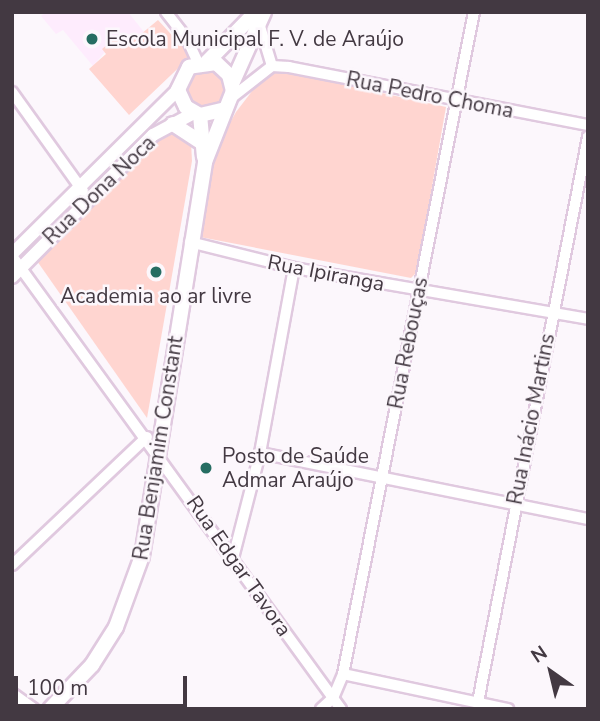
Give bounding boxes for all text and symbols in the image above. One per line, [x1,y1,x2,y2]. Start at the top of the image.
place label: Escola Municipal F. V. de Araújo [106,26,404,52]
marker: Escola Municipal F. V. de Araújo [84,31,100,47]
street label: Rua Pedro Choma [344,66,516,124]
street label: Rua Dona Noca [38,130,160,250]
street label: Rua Ipiranga [265,249,387,297]
marker: Academia ao ar livre [148,264,164,280]
street label: Rua Rebouças [383,275,433,411]
place label: Academia ao ar livre [60,283,252,309]
street label: Rua Inácio Martins [502,331,560,507]
street label: Rua Benjamim Constant [128,334,188,562]
place label: Posto de Saúde Admar Araújo [222,443,369,493]
marker: Posto de Saúde Admar Araújo [196,458,216,478]
street label: Rua Edgar Tavora [181,491,297,641]
north arrow [516,637,586,707]
text: N [526,640,552,669]
scale bar [18,662,191,706]
text: 100 m [27,674,88,702]

